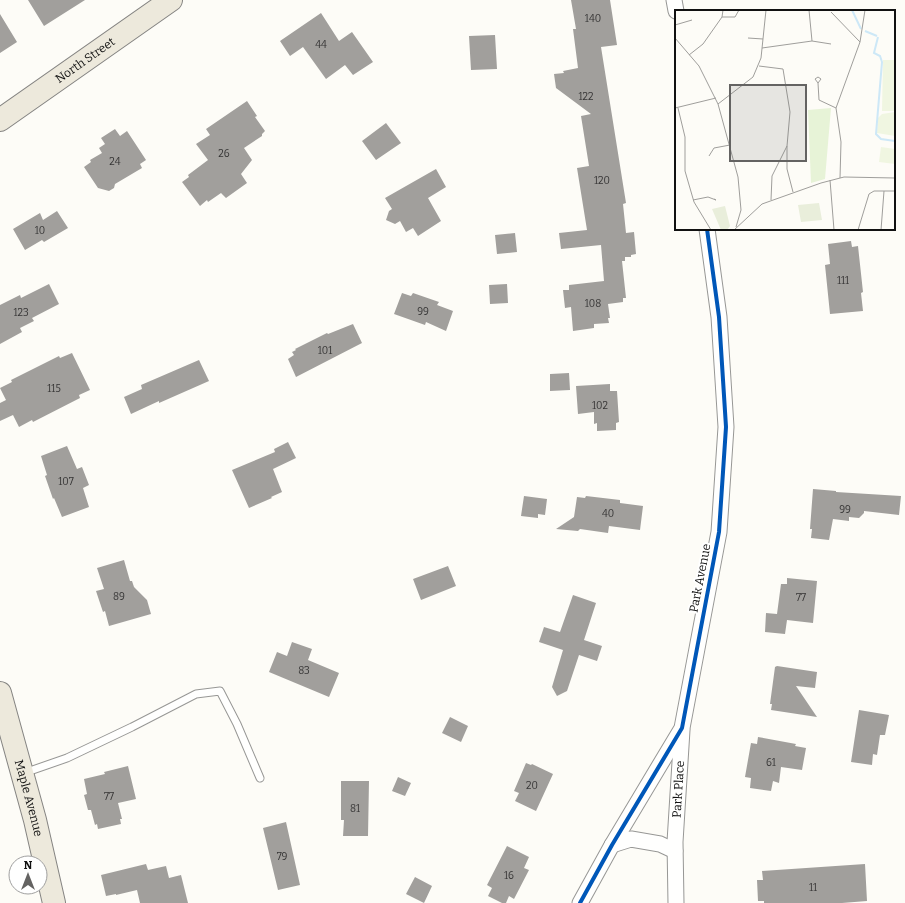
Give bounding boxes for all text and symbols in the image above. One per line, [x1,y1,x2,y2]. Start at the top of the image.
inset map [675,10,895,230]
house number: 140 [585,13,601,25]
street label: North Street [53,34,118,86]
house number: 44 [315,39,327,51]
house number: 122 [579,91,593,103]
house number: 26 [218,148,230,160]
house number: 24 [109,156,121,168]
house number: 120 [594,175,610,187]
house number: 10 [35,225,45,237]
house number: 111 [837,275,849,287]
house number: 108 [585,298,601,310]
house number: 99 [417,306,429,318]
house number: 123 [13,307,29,319]
house number: 101 [318,345,332,357]
house number: 115 [47,383,61,395]
house number: 102 [592,400,608,412]
house number: 107 [58,476,74,488]
house number: 99 [839,504,851,516]
house number: 40 [602,508,614,520]
street label: Park Avenue [686,542,714,614]
house number: 89 [113,591,125,603]
house number: 77 [796,592,806,604]
house number: 83 [298,665,310,677]
house number: 61 [766,757,776,769]
street label: Maple Avenue [12,758,46,838]
street label: Park Place [670,760,687,818]
house number: 20 [526,780,538,792]
house number: 77 [104,791,114,803]
house number: 81 [350,803,360,815]
house number: 79 [277,851,287,863]
north arrow [8,855,48,895]
text: N [24,859,33,872]
house number: 16 [504,870,514,882]
house number: 11 [809,882,817,894]

